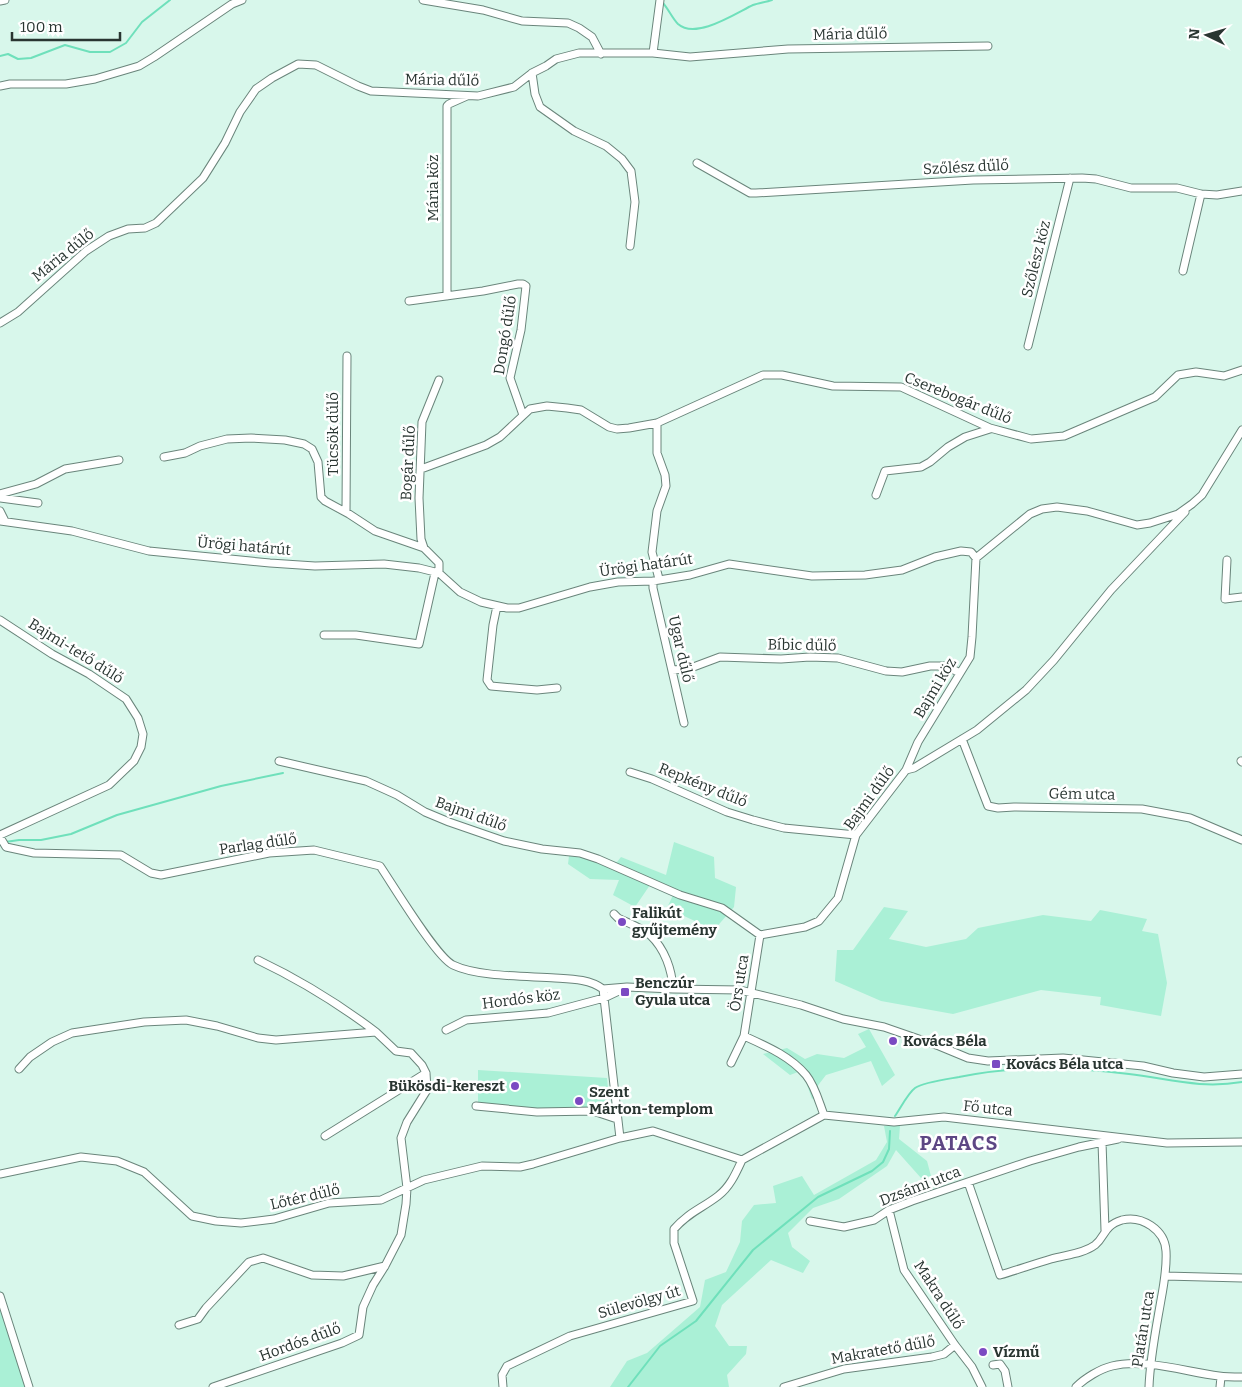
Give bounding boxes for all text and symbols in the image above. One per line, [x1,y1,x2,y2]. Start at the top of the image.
scale bar [12,10,120,42]
north arrow [1182,10,1232,60]
text: 100 m [20,18,63,36]
street label: Mária dűlő [813,24,887,44]
text: N [1186,28,1204,40]
street label: Mária dűlő [405,70,479,90]
street label: Mária köz [424,154,442,222]
street label: Szőlész dűlő [923,156,1009,178]
street label: Szőlész köz [1018,219,1054,299]
street label: Mária dűlő [28,225,98,285]
street label: Dongó dűlő [490,294,520,376]
street label: Cserebogár dűlő [902,368,1014,428]
street label: Tücsök dűlő [324,392,342,476]
street label: Bogár dűlő [397,425,419,501]
street label: Ürögi határút [196,533,292,559]
street label: Ürögi határút [598,549,694,580]
street label: Ugar dűlő [665,614,697,684]
street label: Bajmi-tető dűlő [25,615,127,687]
street label: Bíbic dűlő [767,635,837,655]
street label: Bajmi köz [910,655,960,721]
street label: Repkény dűlő [656,759,750,811]
street label: Bajmi dűlő [840,763,898,833]
street label: Gém utca [1048,784,1116,804]
street label: Bajmi dűlő [433,793,509,835]
street label: Parlag dűlő [218,830,298,858]
place label: Falikút gyűjtemény [632,904,718,939]
marker: Falikút gyűjtemény [616,916,628,928]
street label: Örs utca [726,953,752,1013]
place label: Benczúr Gyula utca [635,974,711,1009]
street label: Hordós köz [481,985,561,1013]
marker: Benczúr Gyula utca [619,986,631,998]
place label: Kovács Béla [903,1032,987,1050]
marker: Kovács Béla [887,1035,899,1047]
place label: Kovács Béla utca [1006,1055,1124,1073]
marker: Kovács Béla utca [990,1058,1002,1070]
place label: Bükösdi-kereszt [388,1077,505,1095]
marker: Bükösdi-kereszt [509,1080,521,1092]
place label: Szent Márton-templom [589,1083,714,1118]
marker: Szent Márton-templom [573,1095,585,1107]
street label: Fő utca [962,1096,1014,1120]
district label: PATACS [920,1131,998,1155]
street label: Dzsámi utca [877,1162,963,1210]
street label: Lőtér dűlő [268,1180,342,1214]
street label: Makra dűlő [910,1257,968,1333]
street label: Sülevölgy út [596,1282,683,1322]
street label: Platán utca [1128,1289,1158,1369]
street label: Hordós dűlő [257,1319,343,1365]
street label: Makratető dűlő [830,1332,936,1368]
place label: Vízmű [993,1343,1040,1361]
marker: Vízmű [977,1346,989,1358]

